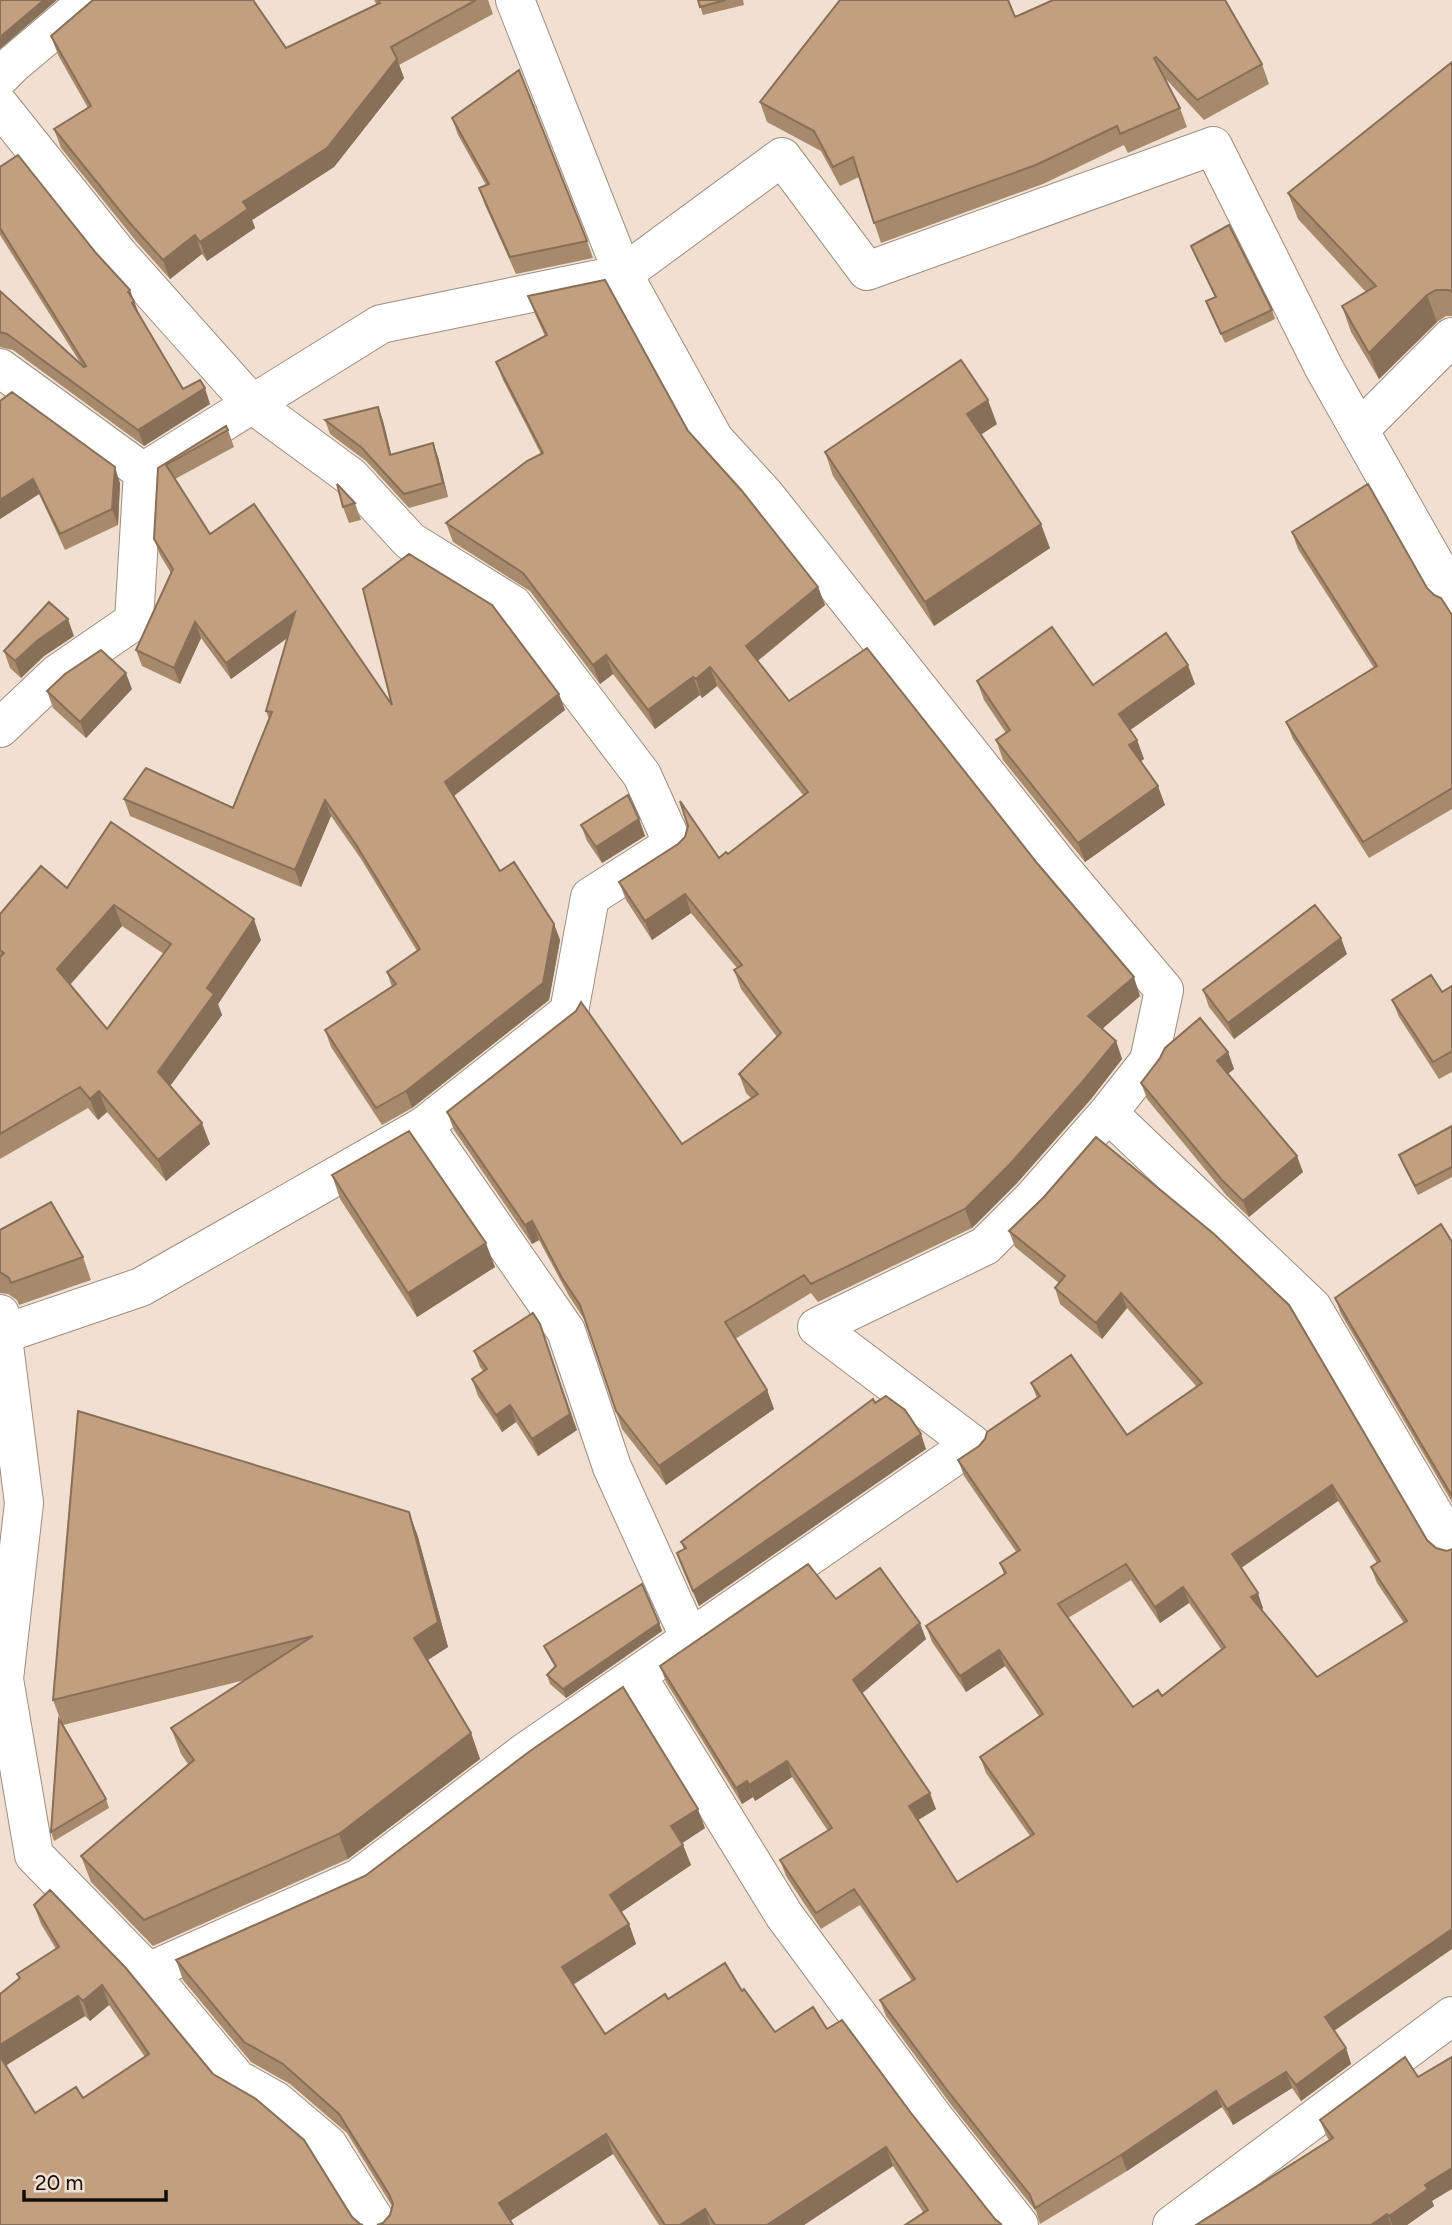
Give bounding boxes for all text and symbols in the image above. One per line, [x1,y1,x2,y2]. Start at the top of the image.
scale bar [24,2158,166,2202]
text: 20 m [35,2170,83,2195]

